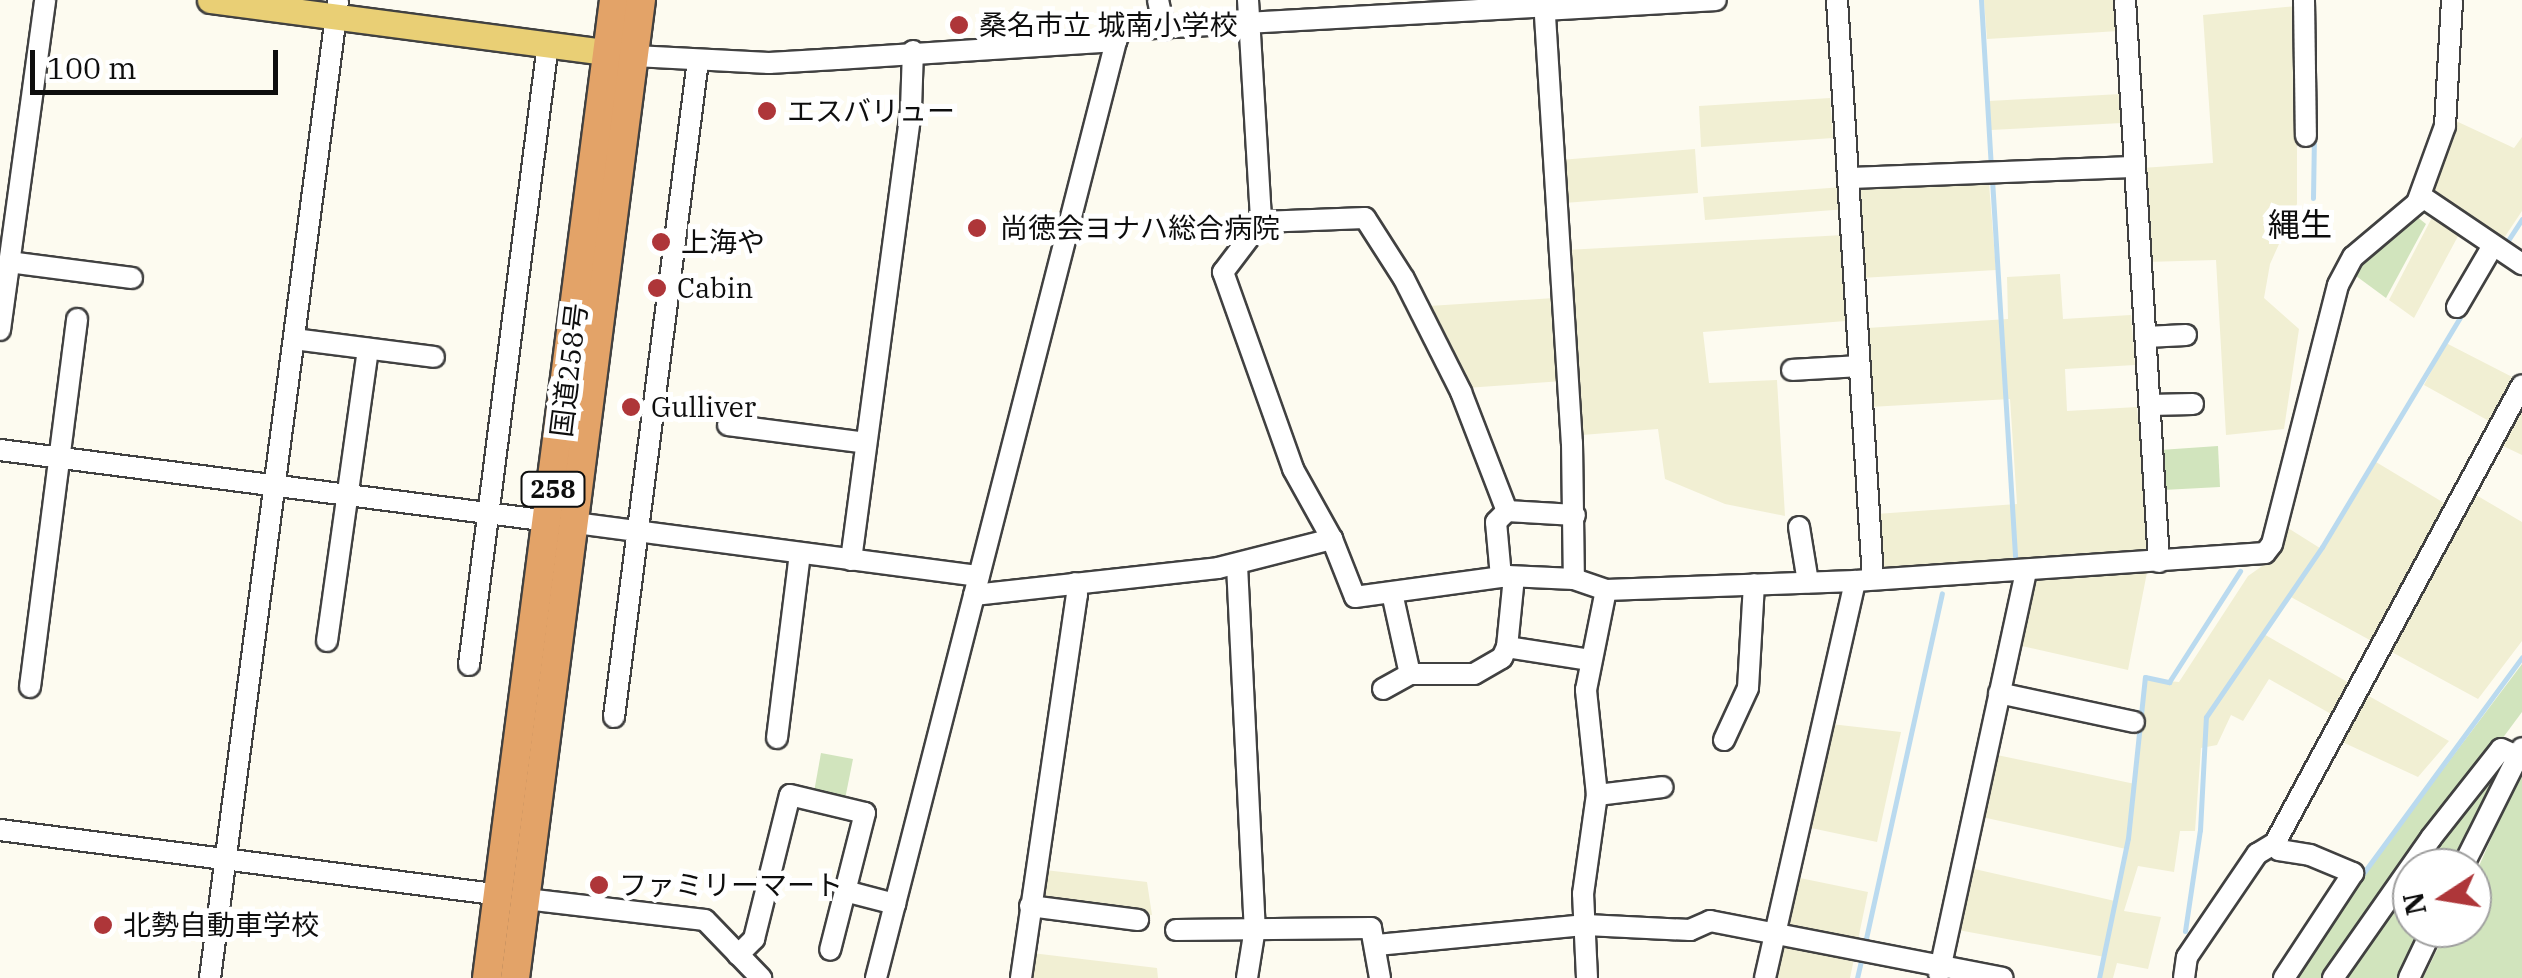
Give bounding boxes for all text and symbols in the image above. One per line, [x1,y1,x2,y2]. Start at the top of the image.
place label: 桑名市立 城南小学校 [979,8,1237,42]
marker: 桑名市立 城南小学校 [948,14,970,36]
scale bar [35,30,282,92]
text: 100 m [47,48,137,87]
place label: エスバリュー [787,94,955,128]
marker: エスバリュー [756,100,778,122]
district label: 縄生 [2268,205,2332,243]
place label: 尚徳会ヨナハ総合病院 [1000,211,1280,245]
marker: 尚徳会ヨナハ総合病院 [964,215,990,241]
place label: 上海や [681,225,765,259]
marker: 上海や [650,231,672,253]
place label: Cabin [677,271,753,305]
marker: Cabin [646,277,668,299]
street label: 国道258号 [544,301,594,439]
place label: Gulliver [651,390,756,424]
marker: Gulliver [620,396,642,418]
road number: 258 [520,469,586,509]
north arrow [2392,848,2492,948]
place label: ファミリーマート [619,868,843,902]
marker: ファミリーマート [588,874,610,896]
text: N [2394,889,2435,919]
place label: 北勢自動車学校 [123,908,319,942]
marker: 北勢自動車学校 [92,914,114,936]

